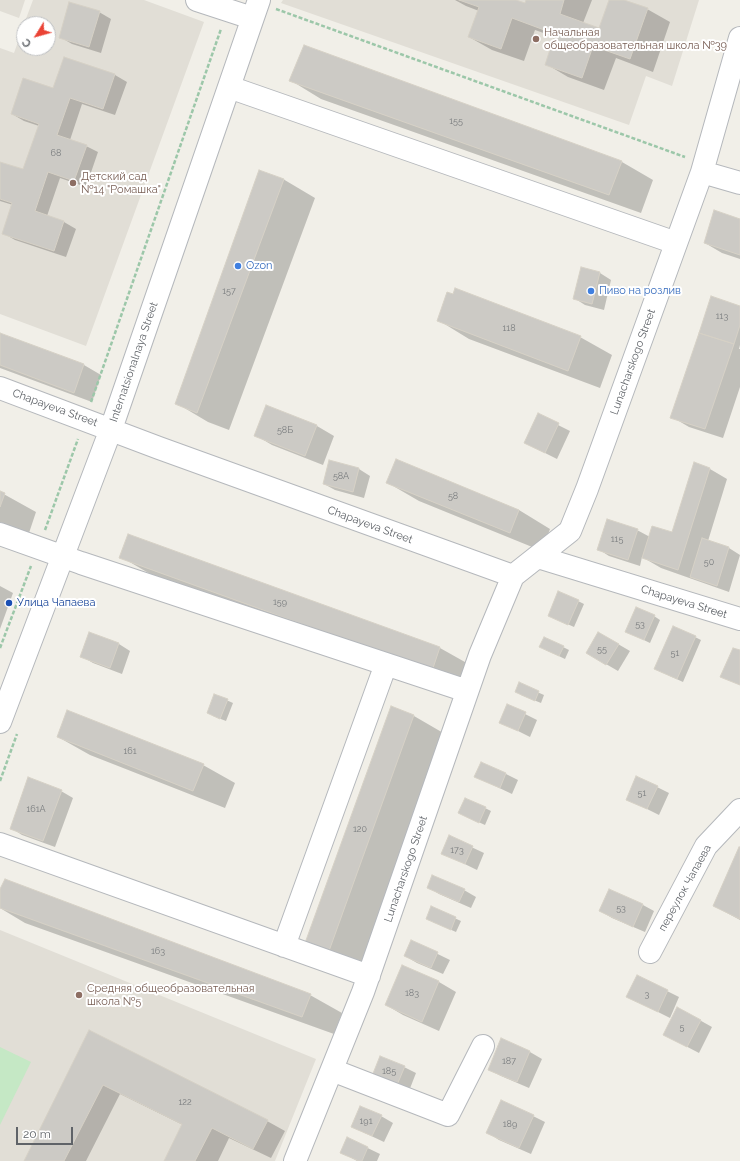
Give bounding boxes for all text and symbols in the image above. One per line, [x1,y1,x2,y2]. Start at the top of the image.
north arrow [16,16,56,56]
place label: Начальная общеобразовательная школа №39 [544,26,727,52]
marker: Начальная общеобразовательная школа №39 [531,34,541,44]
text: С [19,36,34,50]
house number: 155 [449,116,463,126]
house number: 68 [51,148,61,158]
place label: Детский сад №14 "Ромашка" [81,170,161,196]
marker: Детский сад №14 "Ромашка" [68,178,78,188]
place label: Ozon [246,259,273,273]
marker: Ozon [233,261,243,271]
place label: Пиво на розлив [599,284,681,298]
house number: 157 [222,286,236,296]
marker: Пиво на розлив [586,286,596,296]
street label: Internatsionalnaya Street [107,300,161,424]
street label: Lunacharskogo Street [608,307,658,417]
house number: 113 [716,311,728,321]
house number: 118 [502,323,516,333]
street label: Chapayeva Street [11,386,99,430]
house number: 58Б [277,425,293,435]
house number: 58А [333,471,349,481]
house number: 58 [448,491,458,501]
street label: Chapayeva Street [326,503,414,547]
house number: 115 [611,534,623,544]
house number: 50 [704,557,714,567]
street label: Chapayeva Street [639,583,729,621]
place label: Улица Чапаева [17,596,95,610]
house number: 159 [273,597,287,607]
marker: Улица Чапаева [4,598,14,608]
house number: 53 [635,619,645,629]
house number: 55 [597,644,607,654]
house number: 51 [671,648,679,658]
house number: 161 [123,746,137,756]
house number: 51 [638,788,646,798]
house number: 161А [26,804,46,814]
street label: Lunacharskogo Street [382,814,430,924]
house number: 120 [353,824,367,834]
street label: переулок Чапаева [656,842,714,934]
house number: 173 [450,845,464,855]
house number: 53 [616,903,626,913]
house number: 163 [151,946,165,956]
place label: Средняя общеобразовательная школа №5 [87,982,254,1008]
house number: 183 [405,988,419,998]
house number: 3 [645,989,649,999]
marker: Средняя общеобразовательная школа №5 [74,990,84,1000]
house number: 5 [680,1022,684,1032]
house number: 187 [502,1056,516,1066]
house number: 185 [382,1066,396,1076]
house number: 122 [178,1097,192,1107]
house number: 191 [360,1116,372,1126]
scale bar [18,1119,75,1145]
house number: 189 [503,1119,517,1129]
text: 20 m [23,1127,51,1141]

